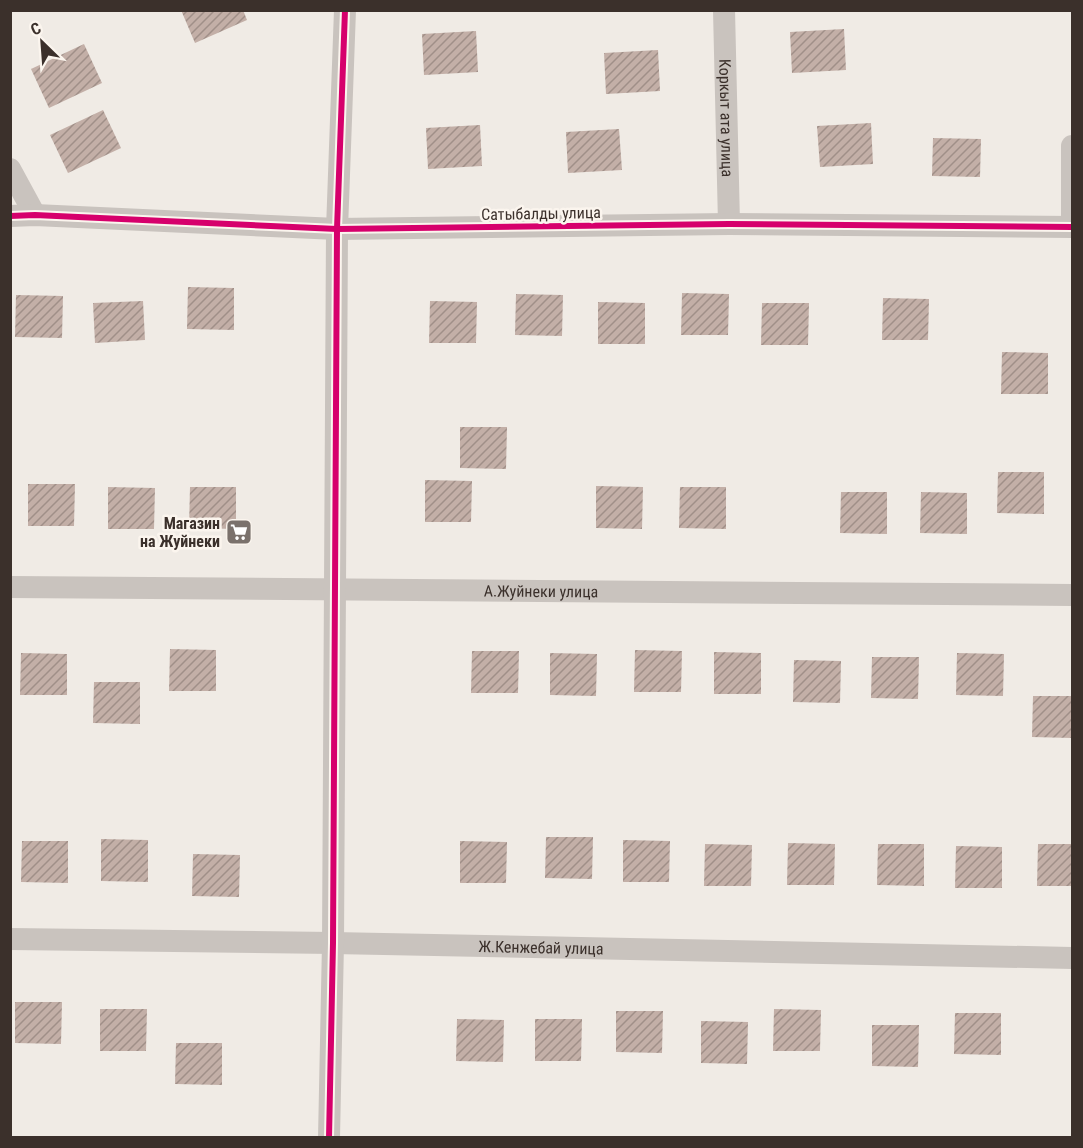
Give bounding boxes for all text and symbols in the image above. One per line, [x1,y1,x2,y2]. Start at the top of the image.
north arrow [12,12,72,72]
text: С [28,18,44,39]
street label: Коркыт ата улица [715,59,737,177]
street label: Сатыбалды улица [481,203,601,224]
place label: Магазин на Жуйнеки [140,514,220,551]
supermarket icon: Магазин на Жуйнеки [224,517,254,547]
street label: А.Жуйнеки улица [484,582,598,601]
street label: Ж.Кенжебай улица [478,937,604,958]

